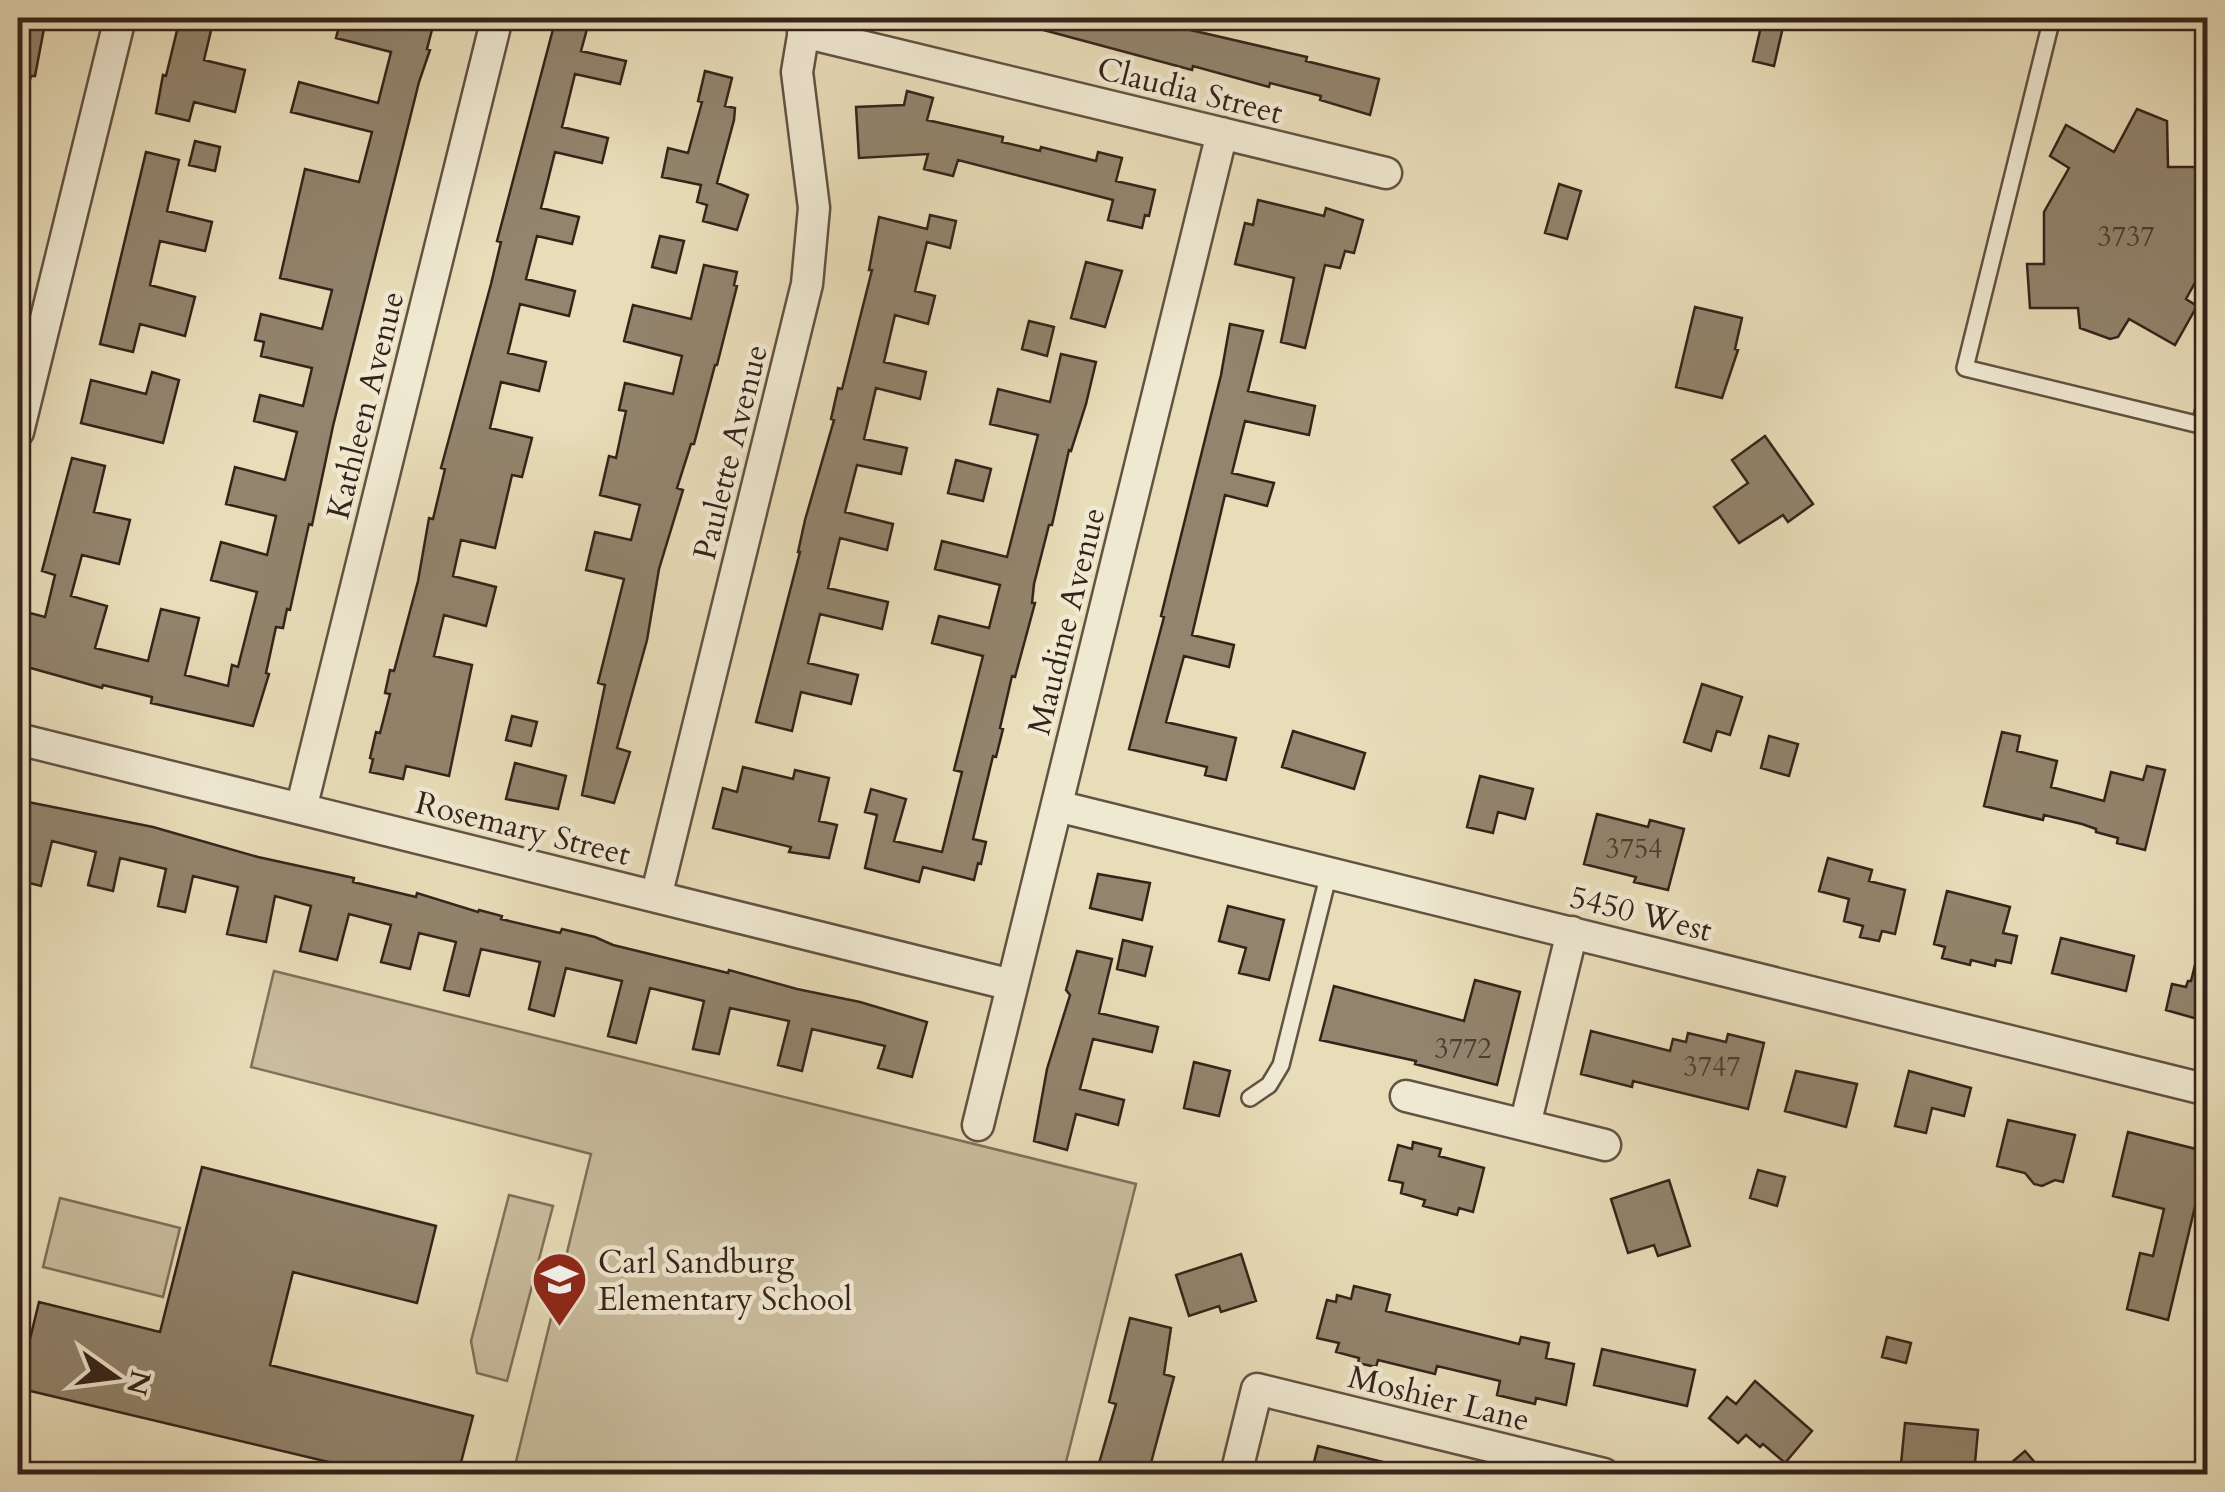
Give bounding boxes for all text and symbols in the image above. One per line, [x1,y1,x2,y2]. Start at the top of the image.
street label: Claudia Street [1093,47,1287,135]
house number: 3737 [2097,218,2155,256]
street label: Kathleen Avenue [316,287,416,524]
street label: Paulette Avenue [683,340,779,564]
street label: Maudine Avenue [1017,503,1116,739]
street label: Rosemary Street [411,781,635,877]
house number: 3754 [1605,830,1663,868]
street label: 5450 West [1565,875,1716,953]
house number: 3772 [1434,1030,1492,1068]
house number: 3747 [1683,1048,1741,1086]
place label: Carl Sandburg Elementary School [598,1241,852,1322]
school or university icon: Carl Sandburg Elementary School [529,1250,589,1329]
north arrow [65,1327,165,1427]
street label: Moshier Lane [1343,1355,1534,1443]
text: N [117,1366,160,1399]

